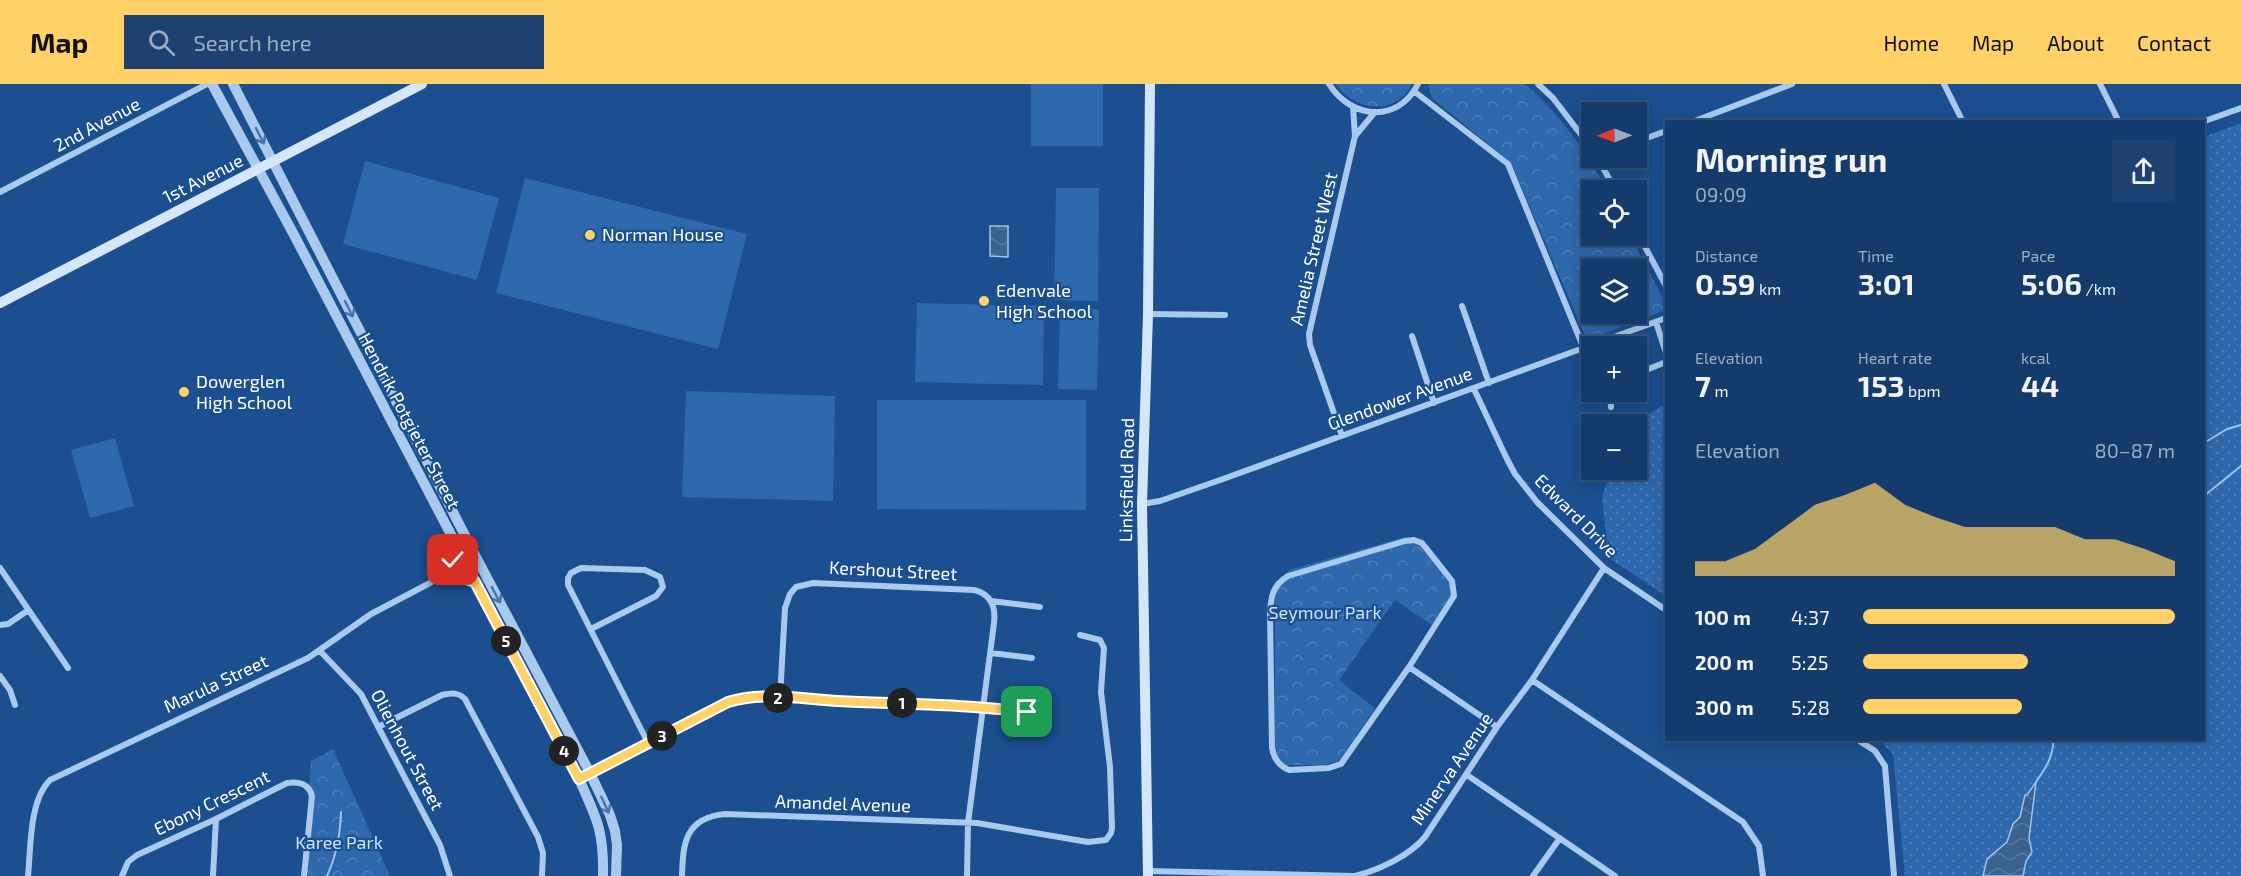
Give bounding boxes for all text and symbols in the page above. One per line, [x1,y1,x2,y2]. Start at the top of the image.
search box [124,15,544,69]
text: Map [30,25,88,59]
icon: search [145,26,178,59]
text: Search here [193,29,312,55]
text: Home [1883,30,1939,55]
text: Map [1972,30,2014,55]
text: About [2047,30,2104,55]
text: Contact [2137,30,2211,55]
street label: 2nd Avenue [50,92,144,156]
north arrow [1581,102,1647,168]
map controls [1581,102,1647,480]
one-way arrow [254,127,266,144]
text: Morning run [1695,139,1887,179]
button: share [2112,140,2175,203]
street label: 1st Avenue [159,149,246,208]
street label: Amelia Street West [1285,170,1341,328]
button: locate [1581,180,1647,246]
text: 09:09 [1695,182,1747,206]
place label: Norman House [602,223,724,245]
marker: Norman House [583,228,597,242]
text: Distance [1695,246,1758,265]
text: Time [1858,246,1894,265]
text: Pace [2021,246,2055,265]
button: layers [1581,258,1647,324]
text: 0.59 [1695,265,1756,301]
text: 3:01 [1858,265,1915,301]
text: 5:06 [2021,265,2082,301]
place label: Edenvale High School [996,279,1093,322]
text: km [1756,279,1781,298]
text: /km [2082,279,2116,298]
marker: Edenvale High School [977,294,991,308]
one-way arrow [344,300,355,318]
street label: Hendrik Potgieter Street [354,329,466,512]
button: + [1581,336,1647,402]
text: Elevation [1695,348,1763,367]
text: Heart rate [1858,348,1932,367]
text: kcal [2021,348,2050,367]
street label: Glendower Avenue [1324,362,1475,434]
text: 7 [1695,367,1711,403]
text: 153 [1858,367,1905,403]
text: 44 [2021,367,2059,403]
place label: Dowerglen High School [196,370,293,413]
text: m [1711,381,1728,400]
text: bpm [1905,381,1941,400]
marker: Dowerglen High School [177,385,191,399]
button: − [1581,414,1647,480]
street label: Linksfield Road [1114,418,1138,542]
text: Elevation [1695,438,1780,462]
text: 80–87 m [2095,438,2175,462]
street label: Edward Drive [1530,469,1623,562]
pin [427,534,478,585]
icon: check [436,543,469,576]
street label: Kershout Street [828,556,958,584]
one-way arrow [490,586,502,603]
park label: Seymour Park [1268,601,1382,623]
text: 100 m [1695,605,1751,629]
text: 4:37 [1791,605,1829,629]
pin: 5 [491,626,521,656]
text: 5 [502,631,510,650]
street label: Marula Street [160,649,271,717]
text: 200 m [1695,650,1754,674]
text: 5:25 [1791,650,1828,674]
pin: 2 [763,683,793,713]
street label: Olienhout Street [367,685,449,814]
pin [1001,686,1052,737]
text: 2 [773,688,783,707]
pin: 1 [887,688,917,718]
text: 1 [899,693,905,712]
icon: arrive [1010,695,1043,728]
text: 300 m [1695,695,1754,719]
text: 5:28 [1791,695,1830,719]
street label: Minerva Avenue [1405,708,1497,829]
pin: 3 [647,721,677,751]
text: 3 [657,726,667,745]
pin: 4 [549,736,579,766]
text: 4 [559,741,569,760]
street label: Ebony Crescent [150,765,273,840]
street label: Amandel Avenue [775,790,911,816]
one-way arrow [600,796,612,814]
park label: Karee Park [295,831,383,853]

